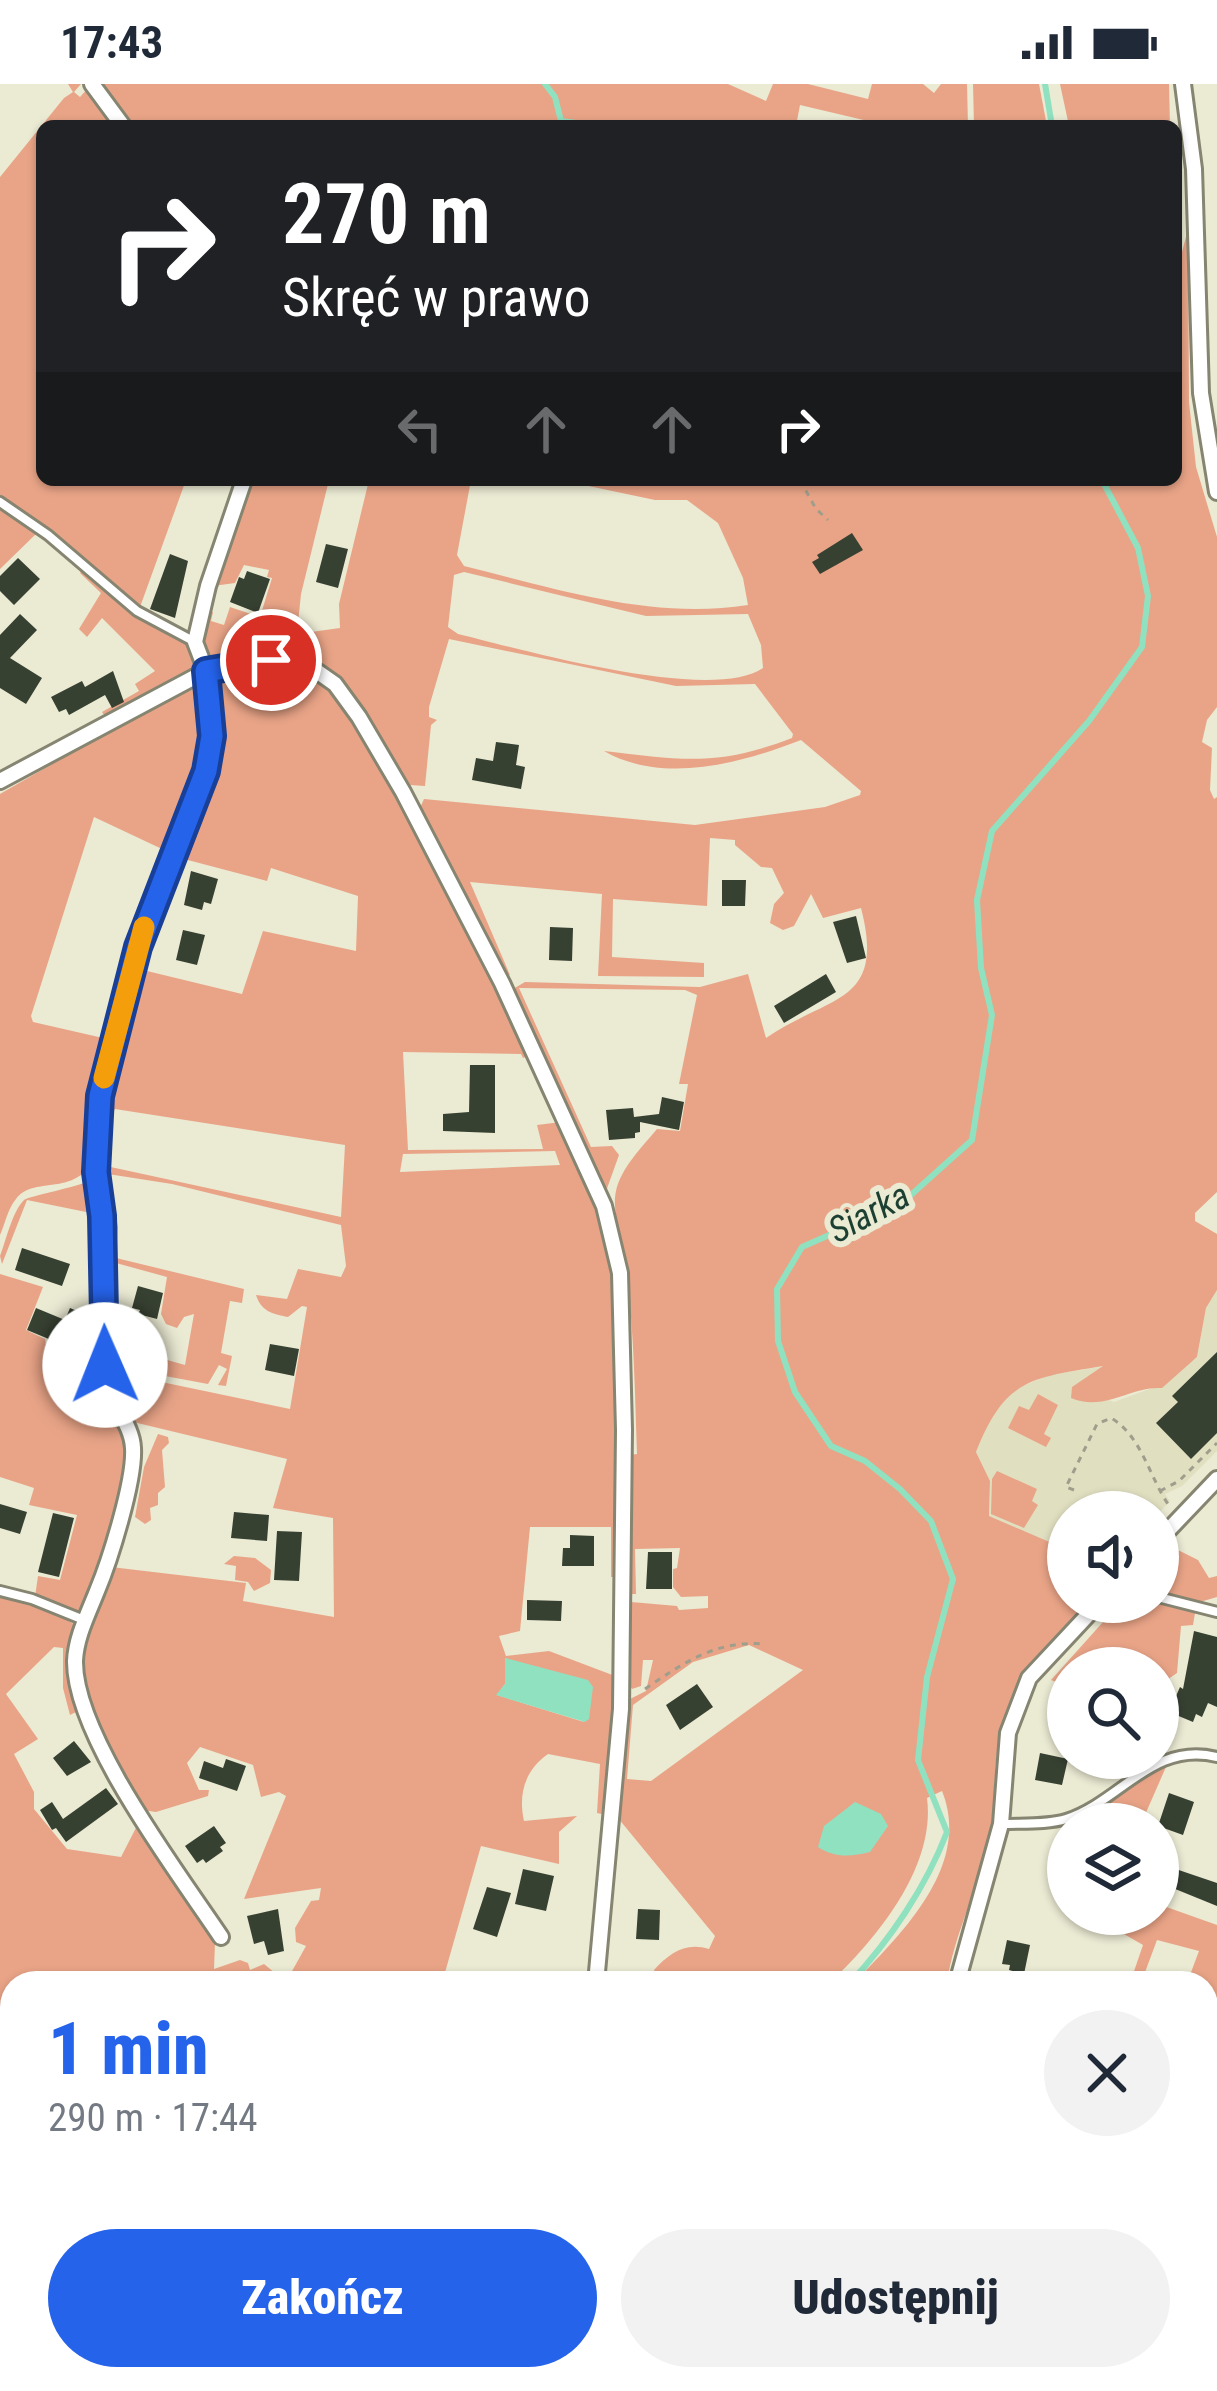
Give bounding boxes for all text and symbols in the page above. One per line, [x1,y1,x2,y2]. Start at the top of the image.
text: 17:43 [60,16,163,69]
text: 270 m [282,165,491,264]
icon: right [84,168,240,324]
text: Skręć w prawo [282,266,591,329]
icon: left [387,396,453,462]
icon: ahead [513,396,579,462]
icon: ahead [639,396,705,462]
icon: right [765,396,831,462]
pin [220,609,322,711]
icon: arrive [238,627,304,693]
water label: Siarka [821,1174,917,1252]
position arrow [42,1302,168,1428]
map controls [1047,1491,1179,1935]
button: sound [1047,1491,1179,1623]
button: search [1047,1647,1179,1779]
button: layers [1047,1803,1179,1935]
text: 1 min [48,2007,209,2092]
button: close [1044,2010,1170,2136]
text: 290 m · 17:44 [48,2095,258,2141]
button: Zakończ [48,2229,597,2367]
button: Udostępnij [621,2229,1170,2367]

